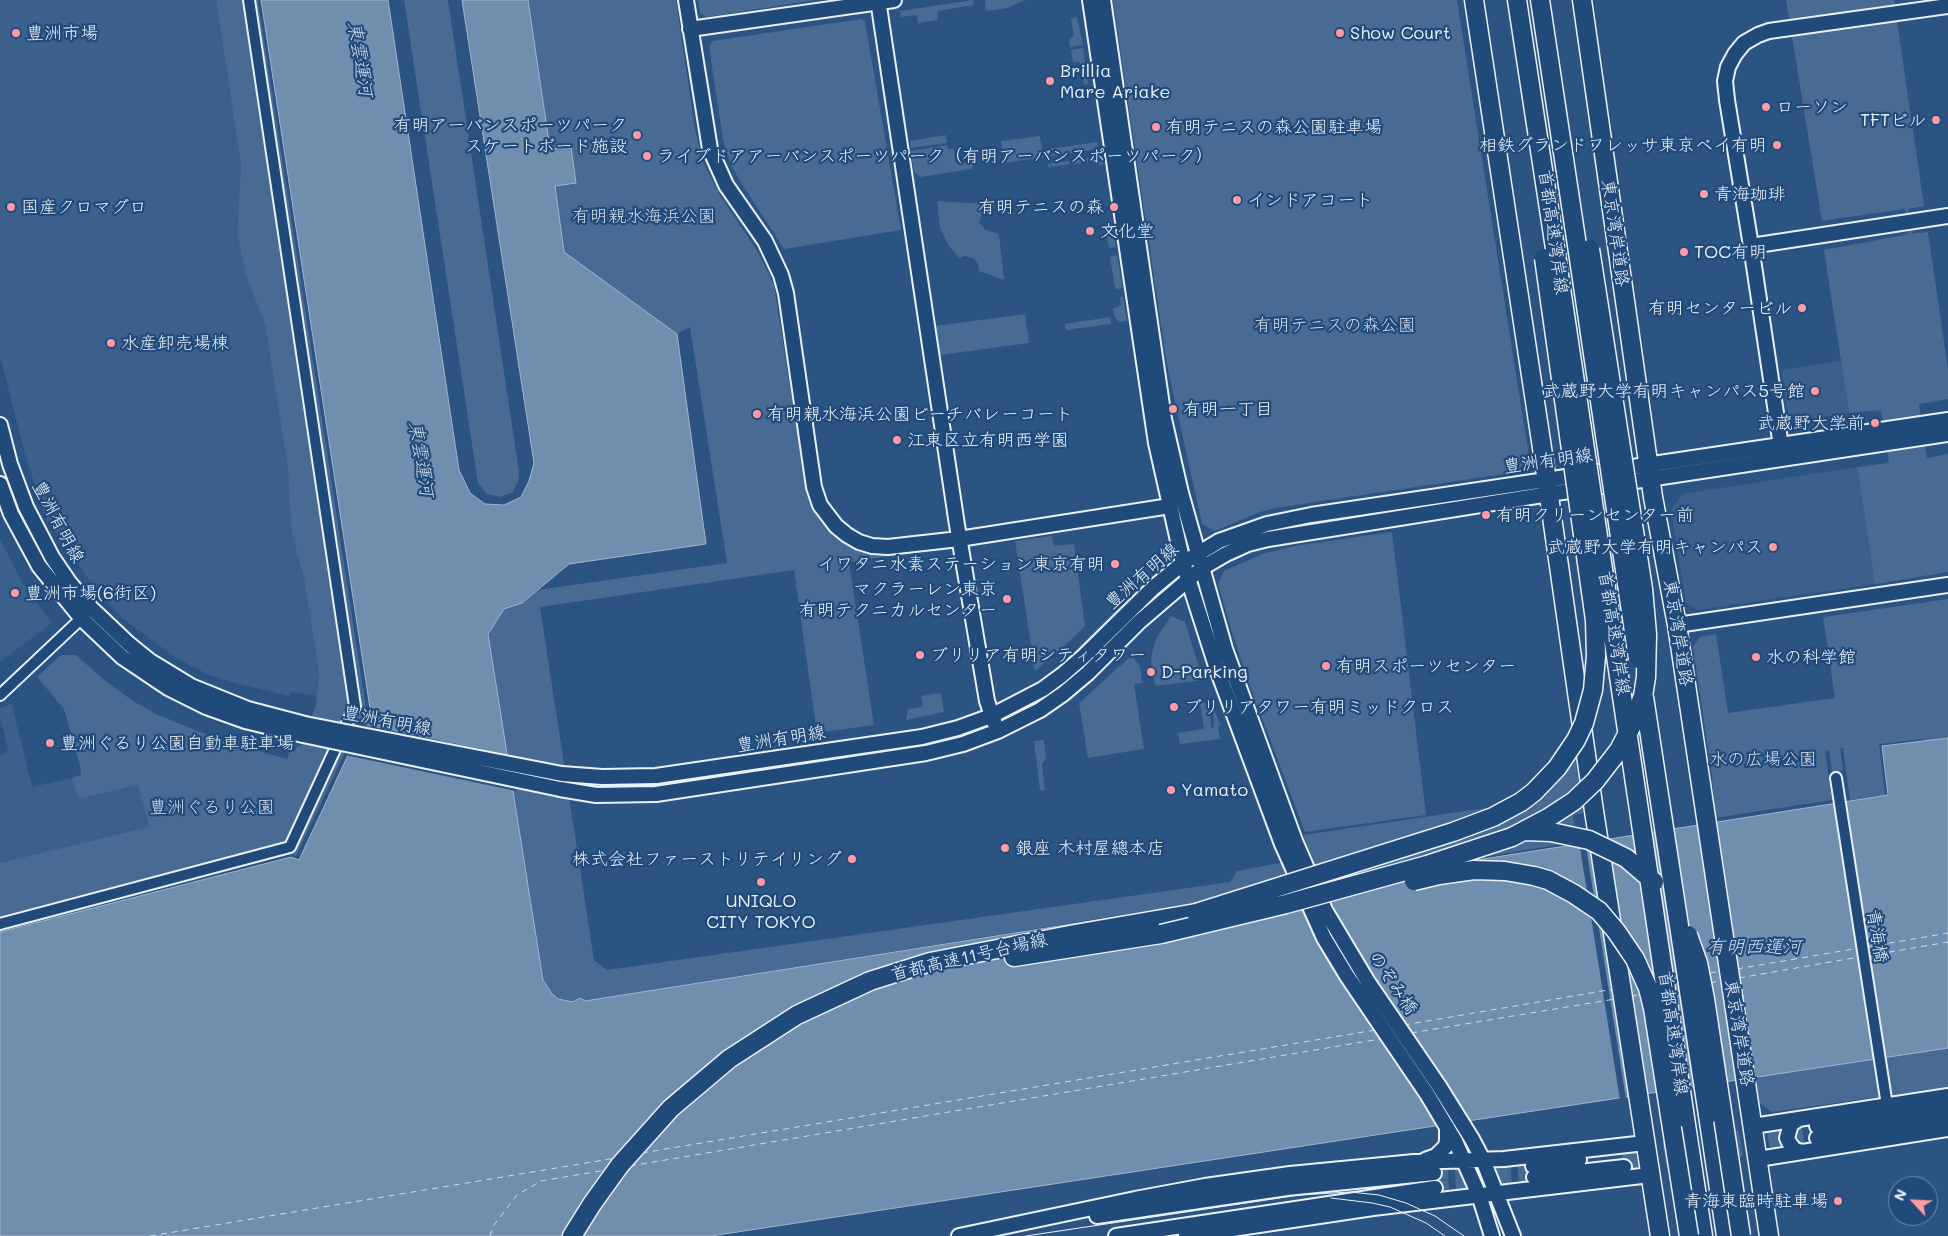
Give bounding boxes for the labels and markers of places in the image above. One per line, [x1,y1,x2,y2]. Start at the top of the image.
place label: 豊洲市場 [26,22,98,44]
place label: Show Court [1350,22,1451,44]
marker: 豊洲市場 [10,27,22,39]
marker: Show Court [1334,27,1346,39]
place label: Brillia Mare Ariake [1060,60,1170,102]
marker: Brillia Mare Ariake [1044,75,1056,87]
place label: ローソン [1776,96,1848,118]
marker: ローソン [1760,101,1772,113]
place label: TFTビル [1860,109,1926,131]
place label: 有明アーバンスポーツパーク スケートボード施設 [394,114,627,156]
marker: TFTビル [1930,114,1942,126]
place label: 有明テニスの森公園駐車場 [1166,116,1382,138]
marker: 有明テニスの森公園駐車場 [1150,121,1162,133]
marker: 有明アーバンスポーツパーク スケートボード施設 [631,129,643,141]
place label: 相鉄グランドフレッサ東京ベイ有明 [1479,134,1767,156]
marker: 相鉄グランドフレッサ東京ベイ有明 [1771,139,1783,151]
place label: ライブドアアーバンスポーツパーク（有明アーバンスポーツパーク） [657,145,1214,167]
marker: ライブドアアーバンスポーツパーク（有明アーバンスポーツパーク） [641,150,653,162]
place label: 青海珈琲 [1714,183,1786,205]
marker: 青海珈琲 [1698,188,1710,200]
place label: インドアコート [1247,189,1373,211]
marker: インドアコート [1231,194,1243,206]
place label: 国産クロマグロ [21,196,147,218]
place label: 有明テニスの森 [978,196,1104,218]
marker: 国産クロマグロ [5,201,17,213]
marker: 有明テニスの森 [1108,201,1120,213]
place label: 文化堂 [1100,220,1154,242]
marker: 文化堂 [1084,225,1096,237]
place label: TOC有明 [1694,241,1767,263]
marker: TOC有明 [1678,246,1690,258]
place label: 有明センタービル [1648,297,1792,319]
marker: 有明センタービル [1796,302,1808,314]
place label: 水産卸売場棟 [121,332,229,354]
marker: 水産卸売場棟 [105,337,117,349]
place label: 武蔵野大学有明キャンパス5号館 [1543,380,1805,402]
marker: 武蔵野大学有明キャンパス5号館 [1809,385,1821,397]
place label: 有明一丁目 [1183,398,1273,420]
place label: 有明親水海浜公園ビーチバレーコート [767,403,1073,425]
marker: 有明一丁目 [1167,403,1179,415]
marker: 有明親水海浜公園ビーチバレーコート [751,408,763,420]
place label: 武蔵野大学前 [1757,412,1865,434]
marker: 武蔵野大学前 [1869,417,1881,429]
place label: 江東区立有明西学園 [907,429,1069,451]
marker: 江東区立有明西学園 [891,434,903,446]
place label: 有明クリーンセンター前 [1496,504,1694,526]
marker: 有明クリーンセンター前 [1480,509,1492,521]
place label: 武蔵野大学有明キャンパス [1547,536,1763,558]
marker: 武蔵野大学有明キャンパス [1767,541,1779,553]
place label: イワタニ水素ステーション東京有明 [817,553,1105,575]
marker: イワタニ水素ステーション東京有明 [1109,558,1121,570]
place label: マクラーレン東京 有明テクニカルセンター [799,578,997,620]
place label: 豊洲市場(6街区) [25,582,156,604]
marker: 豊洲市場(6街区) [9,587,21,599]
marker: マクラーレン東京 有明テクニカルセンター [1001,593,1013,605]
place label: ブリリア有明シティタワー [930,644,1146,666]
place label: 水の科学館 [1766,646,1856,668]
marker: ブリリア有明シティタワー [914,649,926,661]
marker: 水の科学館 [1750,651,1762,663]
place label: 有明スポーツセンター [1336,655,1516,677]
marker: 有明スポーツセンター [1320,660,1332,672]
place label: D-Parking [1161,661,1248,683]
marker: D-Parking [1145,666,1157,678]
place label: ブリリアタワー有明ミッドクロス [1184,696,1454,718]
marker: ブリリアタワー有明ミッドクロス [1168,701,1180,713]
place label: 豊洲ぐるり公園自動車駐車場 [60,732,294,754]
marker: 豊洲ぐるり公園自動車駐車場 [44,737,56,749]
place label: Yamato [1181,779,1248,801]
marker: Yamato [1165,784,1177,796]
place label: 銀座 木村屋總本店 [1015,837,1165,859]
marker: 銀座 木村屋總本店 [999,842,1011,854]
place label: 株式会社ファーストリテイリング [572,848,842,870]
marker: 株式会社ファーストリテイリング [846,853,858,865]
marker: UNIQLO CITY TOKYO [755,876,767,888]
place label: UNIQLO CITY TOKYO [706,890,816,932]
place label: 青海東臨時駐車場 [1684,1190,1828,1212]
marker: 青海東臨時駐車場 [1832,1195,1844,1207]

